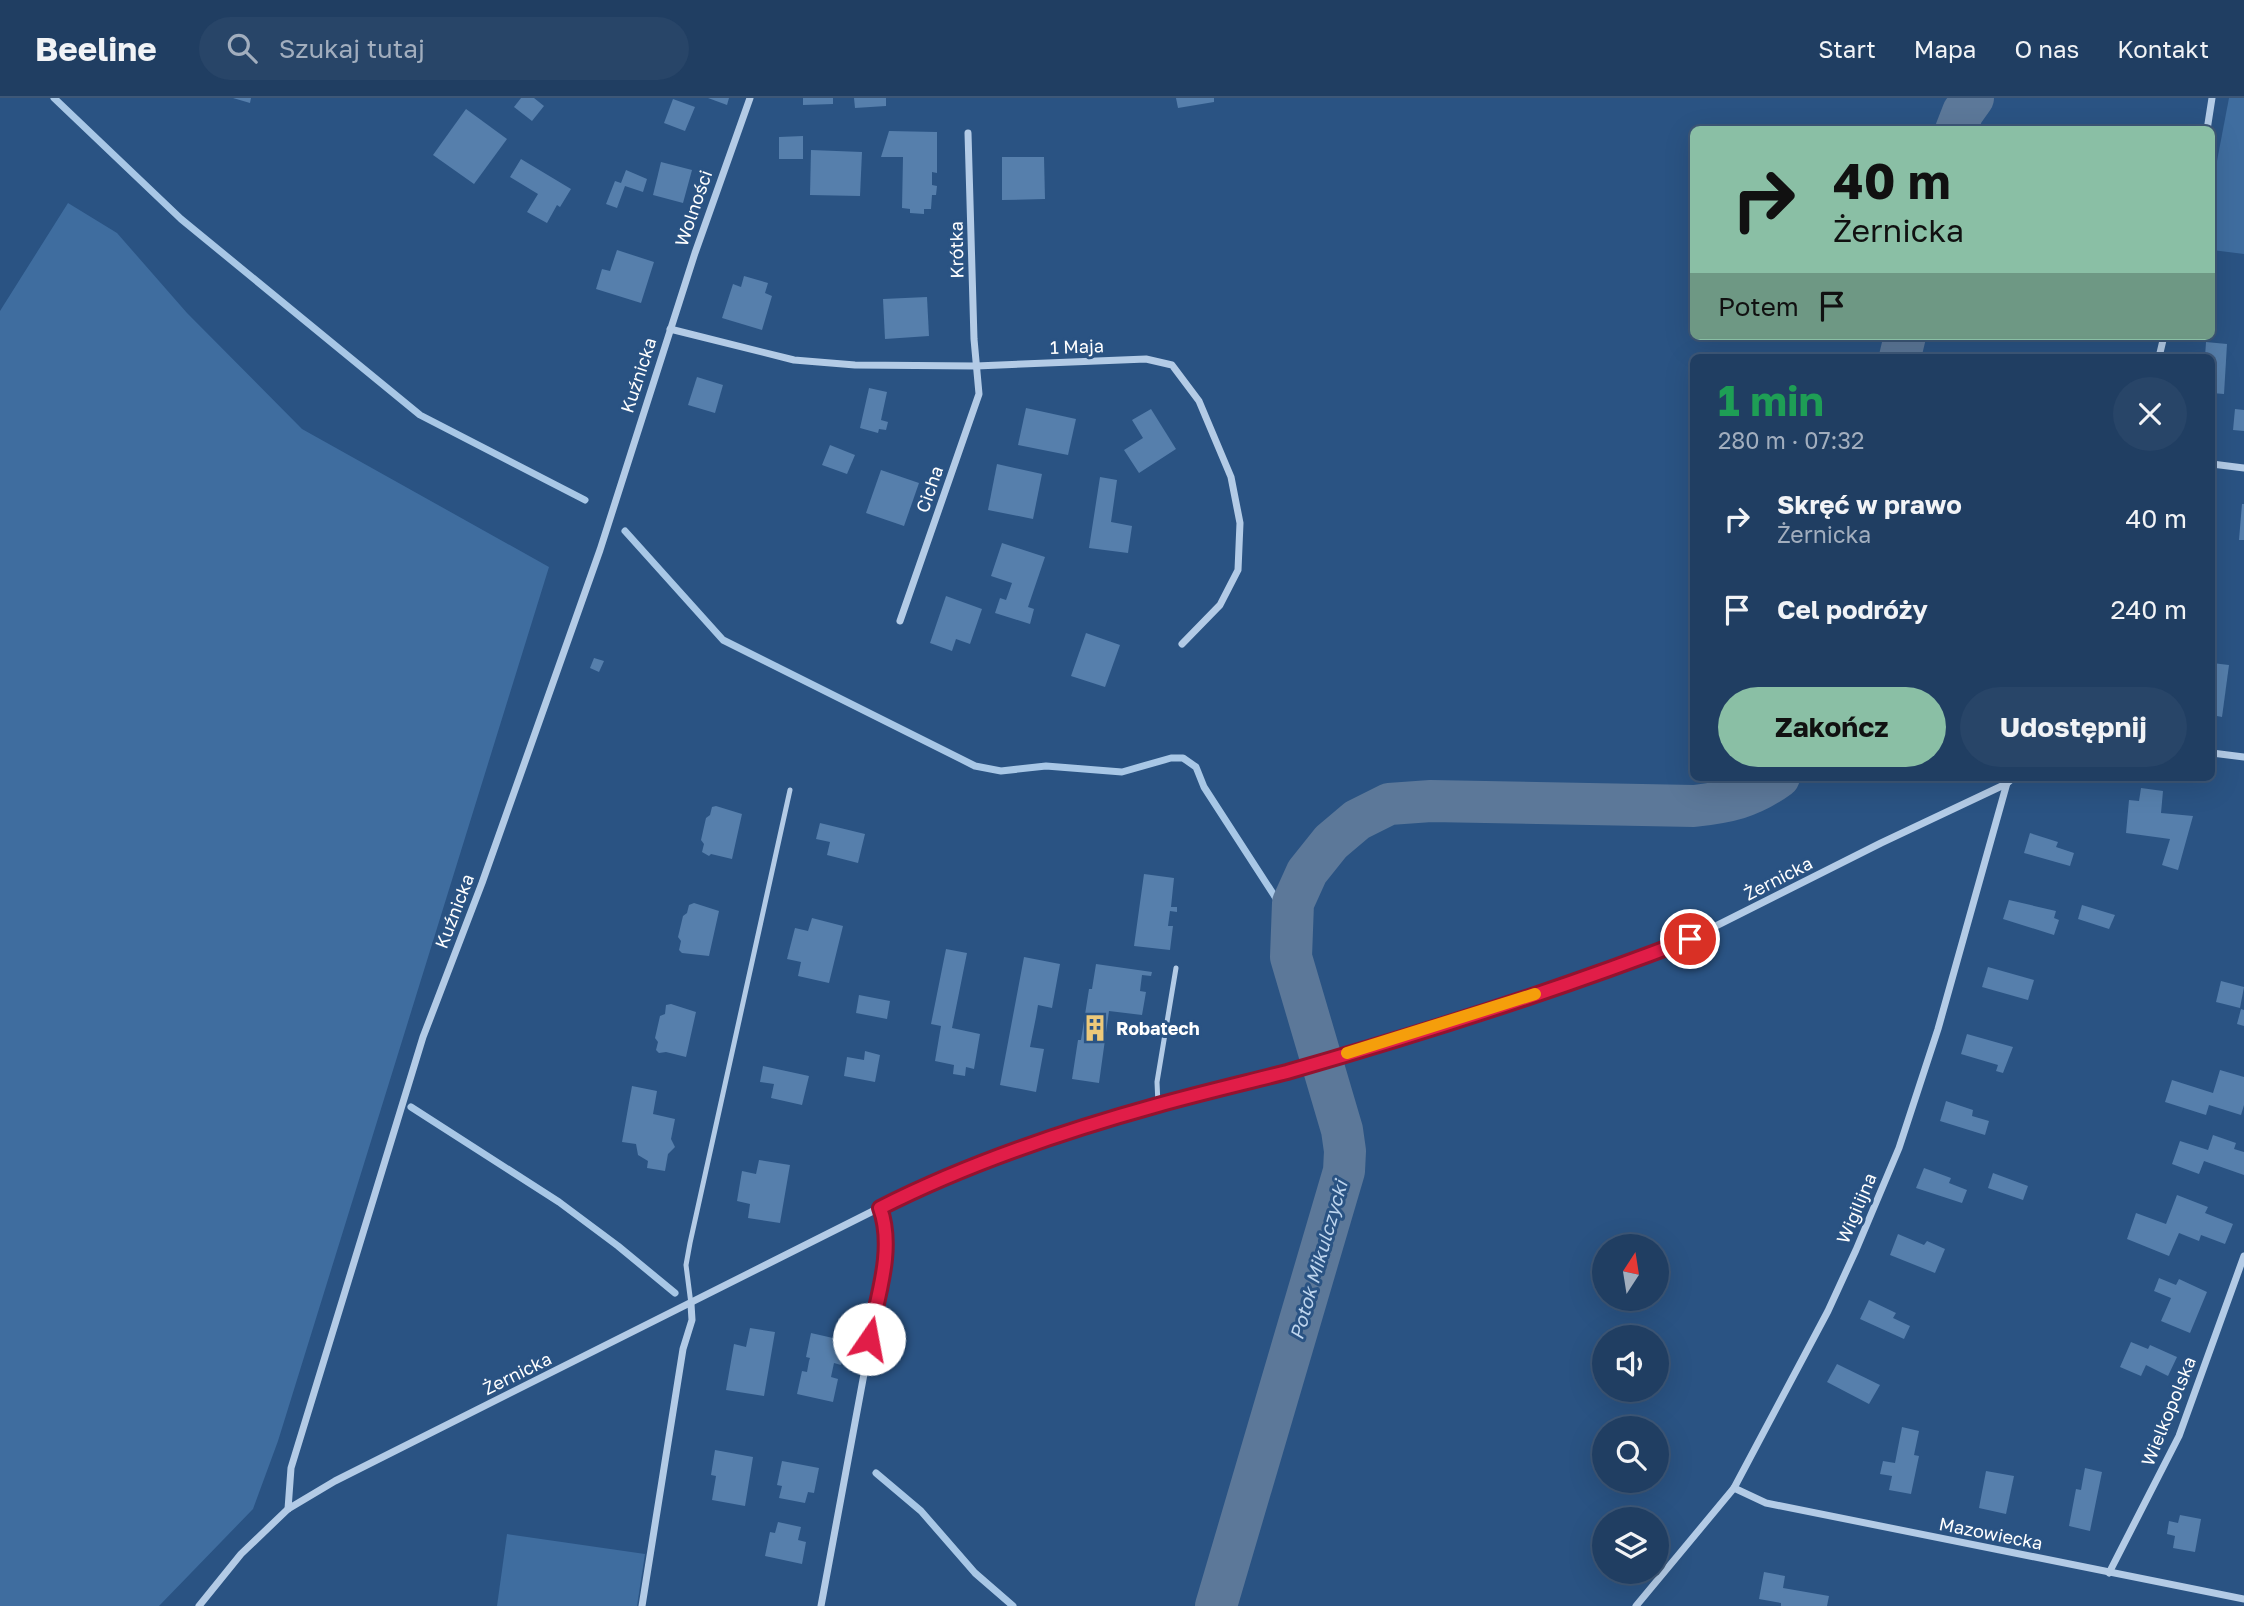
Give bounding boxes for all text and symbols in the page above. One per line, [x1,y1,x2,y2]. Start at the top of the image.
search box [199,17,689,80]
text: Beeline [35,29,157,68]
icon: search [223,29,261,67]
text: Szukaj tutaj [279,33,425,64]
text: Start [1818,34,1876,63]
text: Mapa [1914,34,1976,63]
text: O nas [2014,34,2079,63]
text: Kontakt [2117,34,2209,63]
text: 40 m [1833,151,1951,210]
icon: right [1718,154,1809,245]
street label: Wolności [670,167,716,249]
text: Żernicka [1833,211,1964,249]
street label: Krótka [945,221,967,279]
icon: arrive [1813,287,1851,325]
text: Potem [1718,291,1799,322]
street label: 1 Maja [1050,334,1104,358]
street label: Kuźnicka [615,335,661,415]
text: 1 min [1718,375,1824,425]
button: close [2113,377,2187,451]
text: 280 m · 07:32 [1718,426,1864,454]
street label: Cicha [911,463,947,515]
text: Skręć w prawo [1777,489,1962,520]
icon: right [1718,500,1756,538]
text: 40 m [2126,503,2187,534]
text: Żernicka [1777,520,1871,548]
icon: arrive [1718,591,1756,629]
text: Cel podróży [1777,594,1928,625]
text: 240 m [2110,594,2187,625]
button: Zakończ [1718,687,1946,767]
button: Udostępnij [1960,687,2187,767]
street label: Żernicka [1740,851,1816,905]
street label: Kuźnicka [430,871,478,951]
pin [1660,909,1720,969]
icon: arrive [1671,920,1709,958]
building icon: Robatech [1080,1013,1110,1043]
place label: Robatech [1116,1017,1200,1039]
street label: Wigilijna [1831,1169,1881,1247]
water label: Potok Mikulczycki [1284,1176,1352,1342]
north arrow [1592,1234,1670,1311]
map controls [1592,1234,1669,1584]
position arrow [832,1302,906,1376]
button: sound [1592,1325,1669,1402]
street label: Żernicka [479,1347,555,1399]
street label: Wielkopolska [2136,1353,2200,1469]
button: search [1592,1416,1669,1493]
button: layers [1592,1507,1669,1584]
street label: Mazowiecka [1937,1512,2045,1554]

